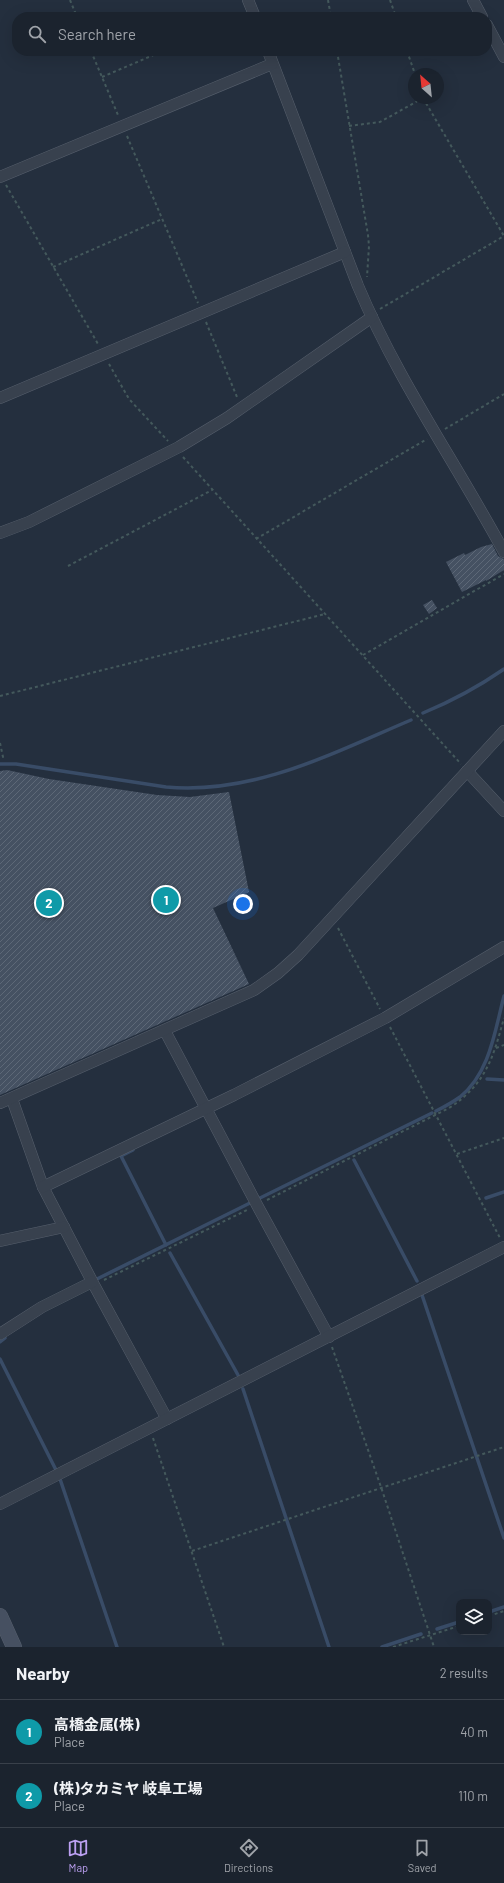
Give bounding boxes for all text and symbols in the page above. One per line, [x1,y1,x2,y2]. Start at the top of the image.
search box [12,12,492,56]
icon: search [26,23,48,45]
text: Search here [58,25,136,43]
north arrow [408,68,444,104]
pin: 1 [153,885,179,915]
pin: 2 [36,888,62,918]
your location [233,894,253,914]
map controls [456,1599,492,1635]
button: layers [456,1599,492,1635]
text: Nearby [16,1663,70,1683]
text: 2 results [440,1665,488,1681]
text: 高橋金属(株) [54,1715,139,1733]
text: 1 [27,1724,31,1740]
text: 40 m [460,1724,488,1740]
text: Place [54,1734,85,1750]
text: (株)タカミヤ 岐阜工場 [54,1779,202,1797]
text: 2 [25,1788,33,1804]
text: 110 m [458,1788,488,1804]
text: Place [54,1798,85,1814]
tab: Map [67,1837,89,1874]
tab: Directions [224,1837,273,1874]
tab: Saved [408,1837,437,1874]

